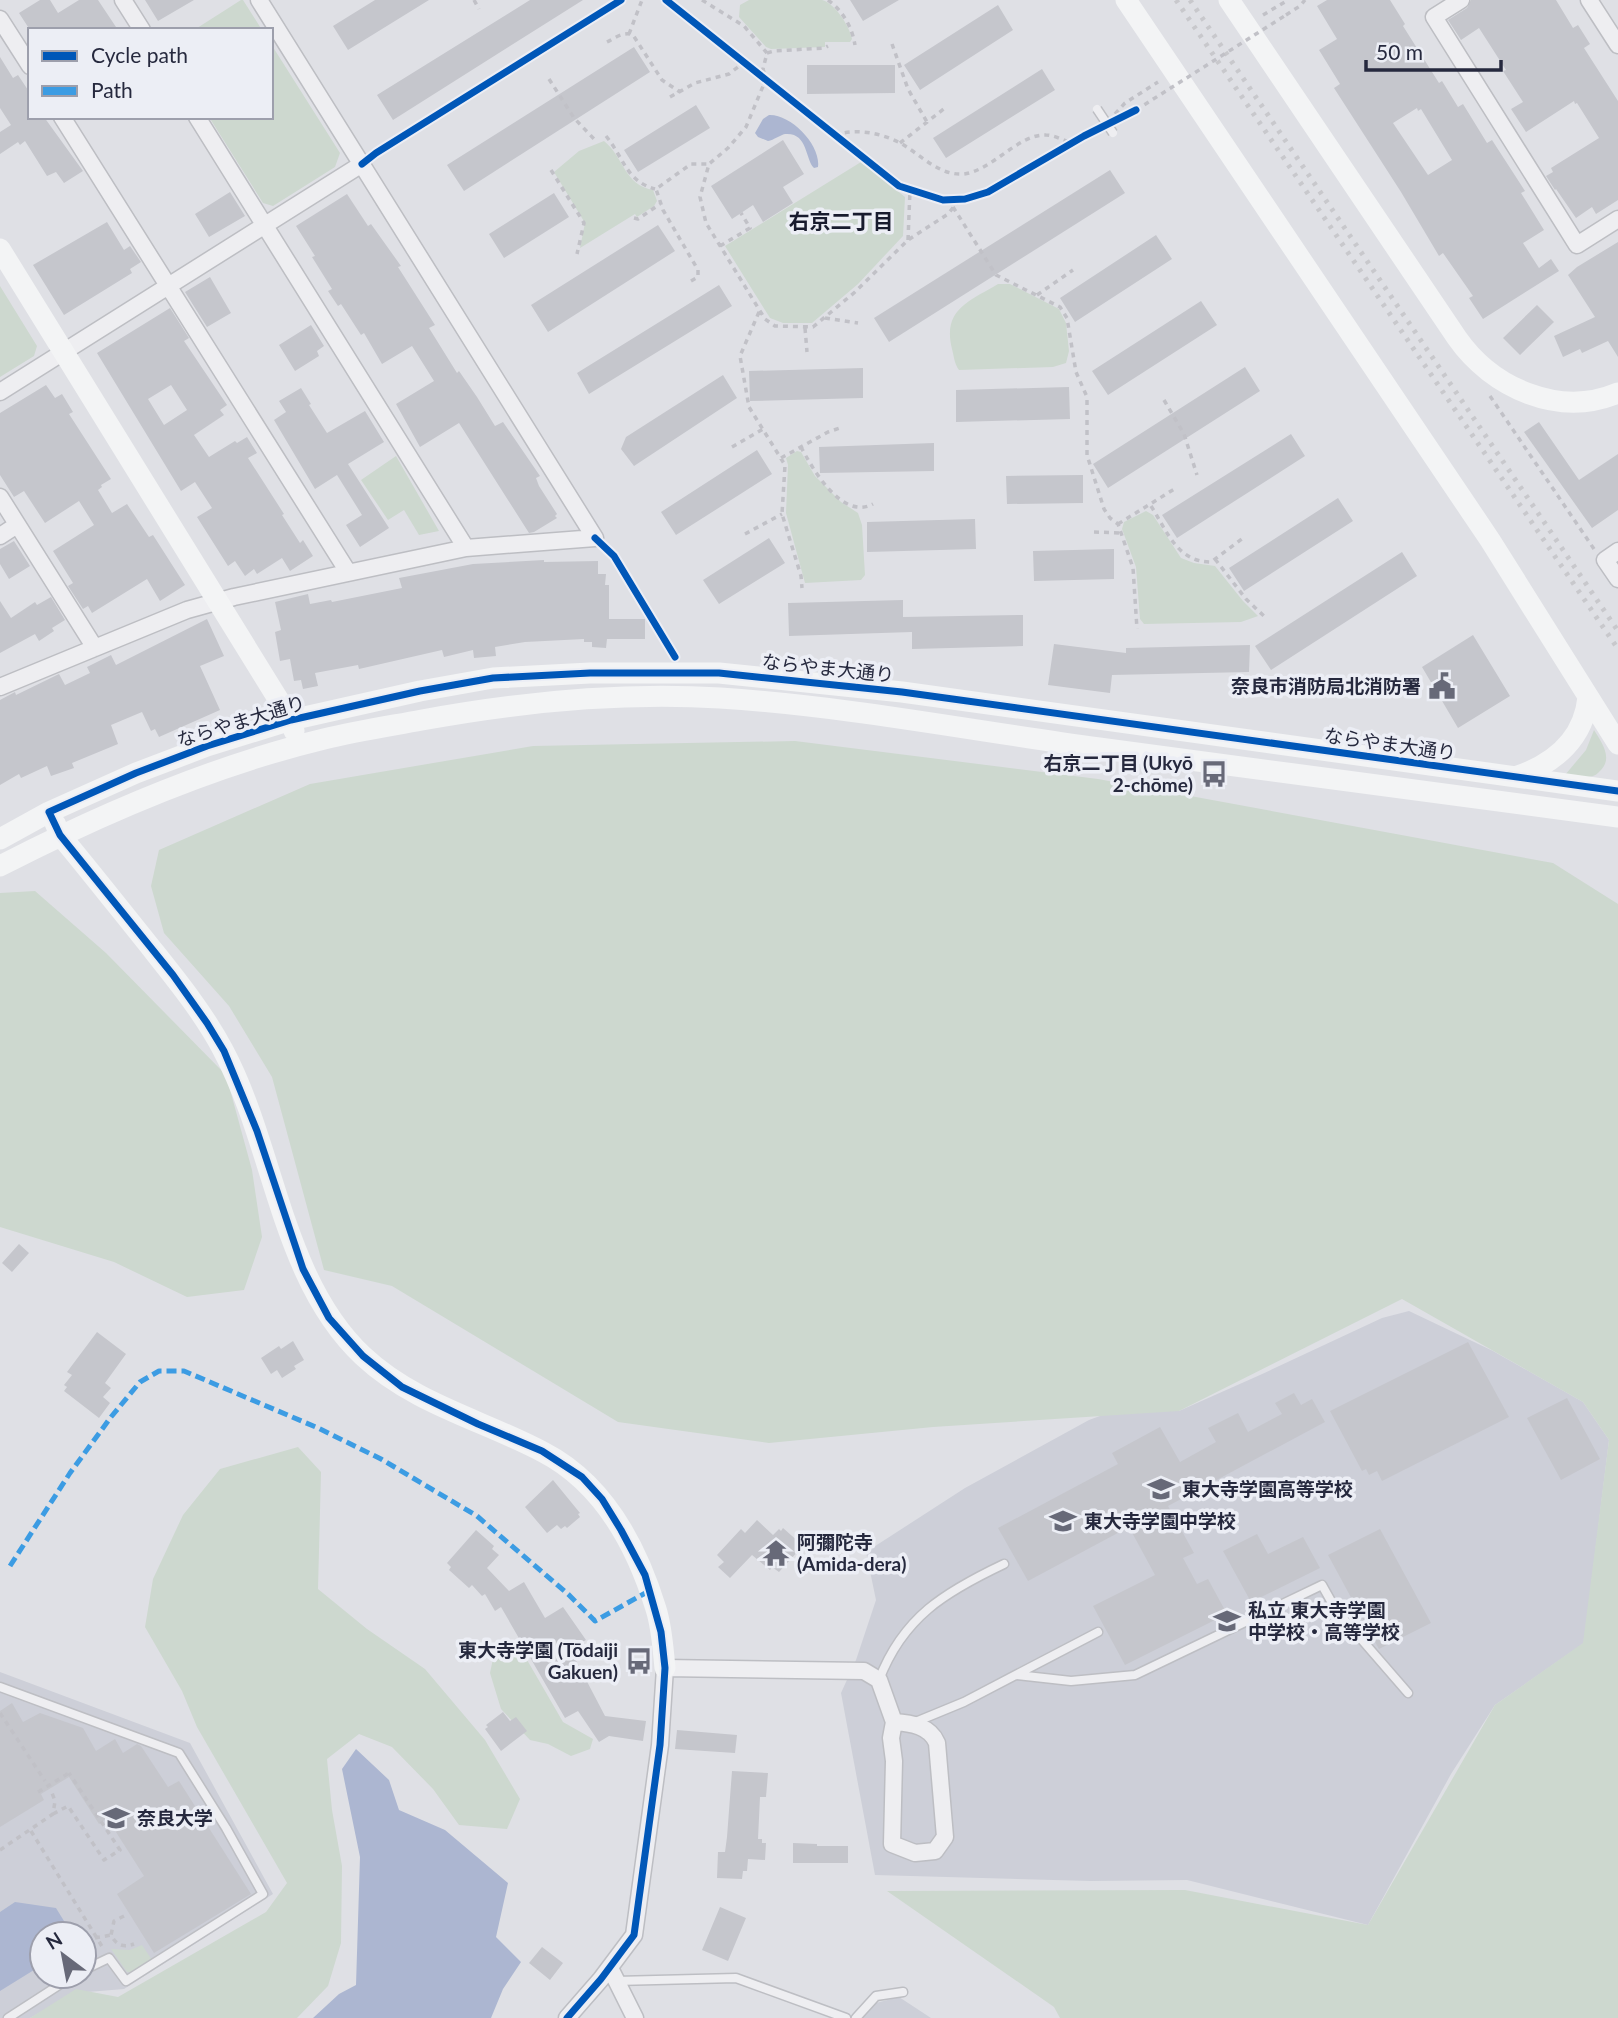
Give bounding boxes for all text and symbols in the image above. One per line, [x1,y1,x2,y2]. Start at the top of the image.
legend [28,28,273,119]
scale bar [1366,28,1501,72]
text: 50 m [1376,39,1423,64]
text: Cycle path [91,42,188,67]
text: Path [91,77,133,102]
district label: 右京二丁目 [789,208,894,233]
street label: ならやま大通り [761,649,895,686]
public building icon: 奈良市消防局北消防署 [1427,671,1457,701]
place label: 奈良市消防局北消防署 [1231,674,1421,697]
street label: ならやま大通り [174,690,308,751]
street label: ならやま大通り [1323,723,1458,764]
place label: 右京二丁目 (Ukyō 2-chōme) [1043,751,1193,796]
bus stop icon: 右京二丁目 (Ukyō 2-chōme) [1199,759,1229,789]
school or university icon: 東大寺学園高等学校 [1146,1474,1176,1504]
place label: 東大寺学園高等学校 [1182,1477,1353,1500]
school or university icon: 東大寺学園中学校 [1048,1506,1078,1536]
place label: 東大寺学園中学校 [1084,1509,1236,1532]
place label: 阿彌陀寺 (Amida-dera) [797,1530,906,1575]
temple icon: 阿彌陀寺 (Amida-dera) [761,1538,791,1568]
place label: 私立 東大寺学園 中学校・高等学校 [1248,1598,1400,1643]
school or university icon: 私立 東大寺学園 中学校・高等学校 [1212,1606,1242,1636]
place label: 東大寺学園 (Tōdaiji Gakuen) [458,1638,618,1683]
bus stop icon: 東大寺学園 (Tōdaiji Gakuen) [624,1646,654,1676]
school or university icon: 奈良大学 [101,1803,131,1833]
place label: 奈良大学 [137,1806,213,1829]
north arrow [28,1920,98,1990]
text: N [41,1927,66,1954]

